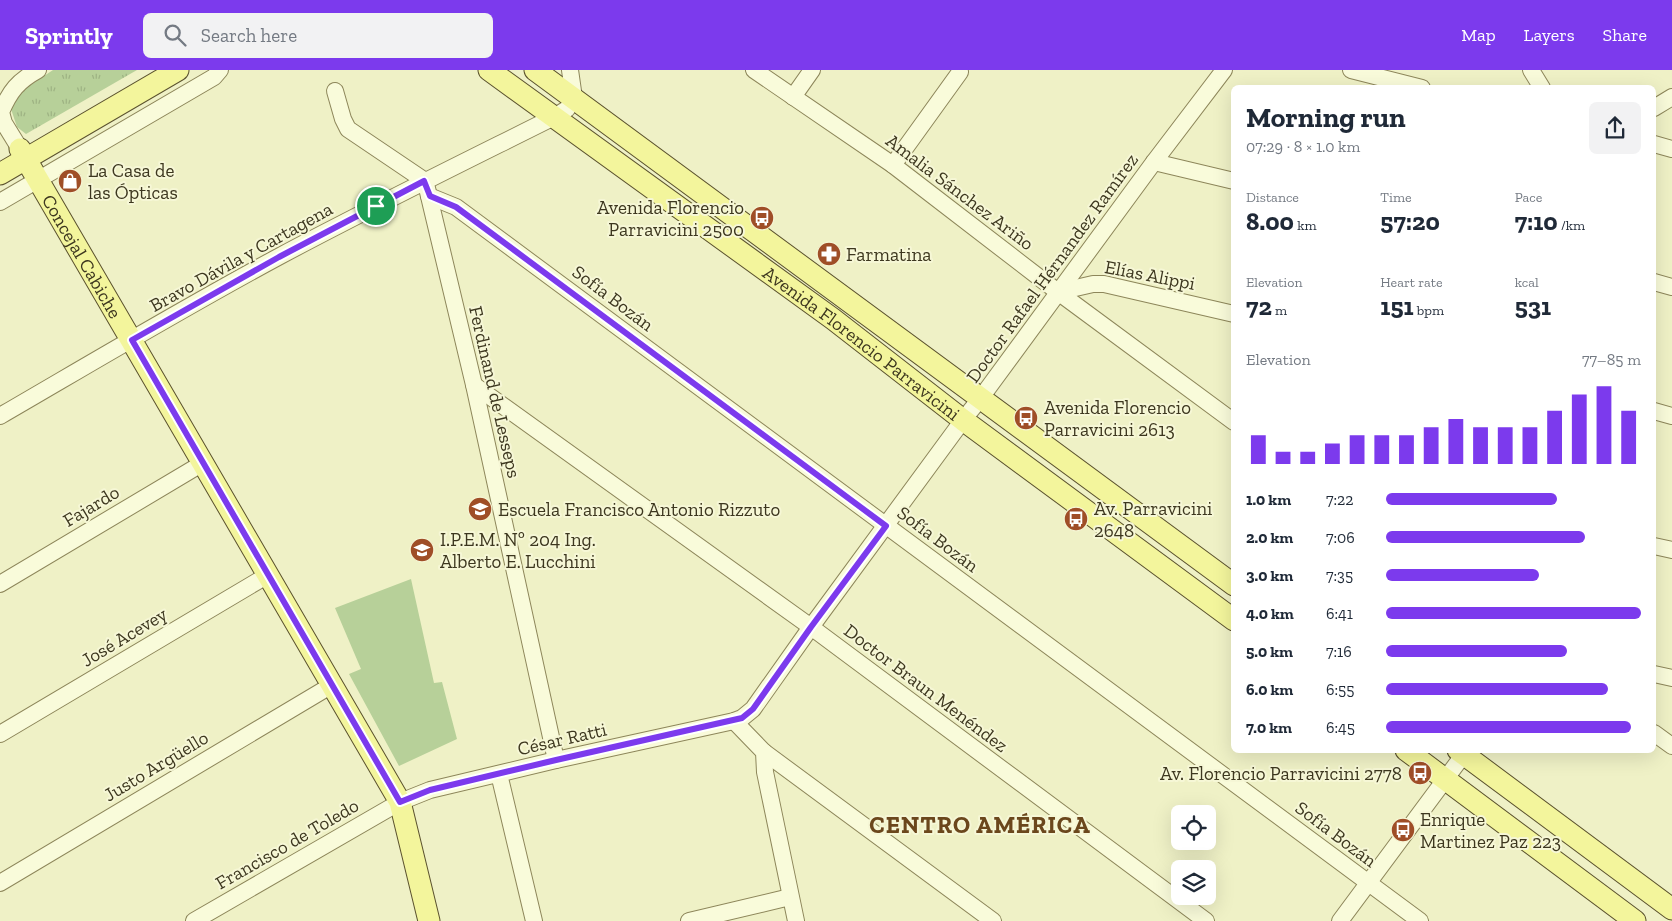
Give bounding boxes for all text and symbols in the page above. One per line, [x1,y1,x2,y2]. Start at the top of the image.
search box [143,13,493,58]
text: Sprintly [25,21,113,50]
icon: search [161,21,189,49]
text: Search here [201,24,297,47]
text: Map [1461,24,1496,46]
text: Layers [1524,24,1575,46]
text: Share [1603,24,1647,46]
text: Morning run [1246,101,1406,134]
button: share [1589,102,1641,154]
street label: Amalia Sánchez Ariño [882,129,1039,255]
text: 07:29 · 8 × 1.0 km [1246,137,1360,156]
street label: Doctor Rafael Hérnandez Ramírez [961,149,1143,387]
place label: La Casa de las Ópticas [88,159,178,204]
shop icon: La Casa de las Ópticas [57,168,83,194]
pin [355,185,397,227]
text: Distance [1246,189,1299,206]
text: Time [1380,189,1412,206]
text: Pace [1515,189,1542,206]
street label: Concejal Cabiche [37,190,127,322]
icon: arrive [362,192,390,220]
place label: Avenida Florencio Parravicini 2500 [597,196,744,241]
street label: Bravo Dávila y Cartagena [146,197,336,317]
bus stop icon: Avenida Florencio Parravicini 2500 [749,205,775,231]
text: 8.00 [1246,206,1294,236]
text: 57:20 [1380,206,1440,236]
text: 7:10 [1515,206,1558,236]
text: km [1294,217,1317,234]
text: /km [1558,217,1585,234]
pharmacy icon: Farmatina [816,241,842,267]
place label: Farmatina [846,243,932,266]
street label: Elías Alippi [1103,255,1197,295]
street label: Sofía Bozán [568,260,658,336]
street label: Avenida Florencio Parravicini [759,261,965,425]
text: Elevation [1246,274,1303,291]
text: Heart rate [1380,274,1443,291]
text: kcal [1515,274,1539,291]
text: 72 [1246,291,1272,321]
text: 151 [1380,291,1414,321]
text: 531 [1515,291,1551,321]
text: m [1272,302,1287,319]
text: bpm [1414,302,1444,319]
street label: Ferdinand de Lesseps [464,304,526,480]
text: Elevation [1246,350,1311,369]
text: 77–85 m [1582,350,1641,369]
place label: Avenida Florencio Parravicini 2613 [1044,396,1191,441]
bus stop icon: Avenida Florencio Parravicini 2613 [1013,405,1039,431]
street label: Fajardo [59,480,124,532]
text: 1.0 km [1246,490,1291,509]
text: 7:22 [1326,490,1354,509]
school or university icon: Escuela Francisco Antonio Rizzuto [467,496,493,522]
place label: Av. Parravicini 2648 [1094,497,1212,542]
place label: Escuela Francisco Antonio Rizzuto [498,498,780,521]
street label: Sofía Bozán [893,501,983,577]
bus stop icon: Av. Parravicini 2648 [1063,506,1089,532]
place label: I.P.E.M. Nº 204 Ing. Alberto E. Lucchini [440,528,596,573]
text: 2.0 km [1246,528,1293,547]
text: 7:06 [1326,528,1355,547]
school or university icon: I.P.E.M. Nº 204 Ing. Alberto E. Lucchini [409,537,435,563]
text: 3.0 km [1246,566,1293,585]
text: 7:35 [1326,566,1353,585]
street label: José Acevey [77,602,171,672]
text: 4.0 km [1246,604,1294,623]
text: 6:41 [1326,604,1353,623]
street label: Doctor Braun Menéndez [839,619,1013,757]
text: 5.0 km [1246,642,1293,661]
text: 7:16 [1326,642,1352,661]
text: 6.0 km [1246,680,1293,699]
text: 6:55 [1326,680,1354,699]
street label: César Ratti [515,718,609,760]
text: 7.0 km [1246,718,1292,737]
text: 6:45 [1326,718,1355,737]
street label: Justo Argüello [100,726,213,806]
bus stop icon: Av. Florencio Parravicini 2778 [1407,760,1433,786]
place label: Av. Florencio Parravicini 2778 [1160,762,1402,785]
street label: Francisco de Toledo [211,793,363,894]
street label: Sofía Bozán [1291,796,1381,872]
map controls [1171,805,1216,905]
button: locate [1171,805,1216,850]
place label: Enrique Martinez Paz 223 [1420,808,1561,853]
district label: CENTRO AMÉRICA [869,810,1091,839]
bus stop icon: Enrique Martinez Paz 223 [1390,817,1416,843]
button: layers [1171,860,1216,905]

